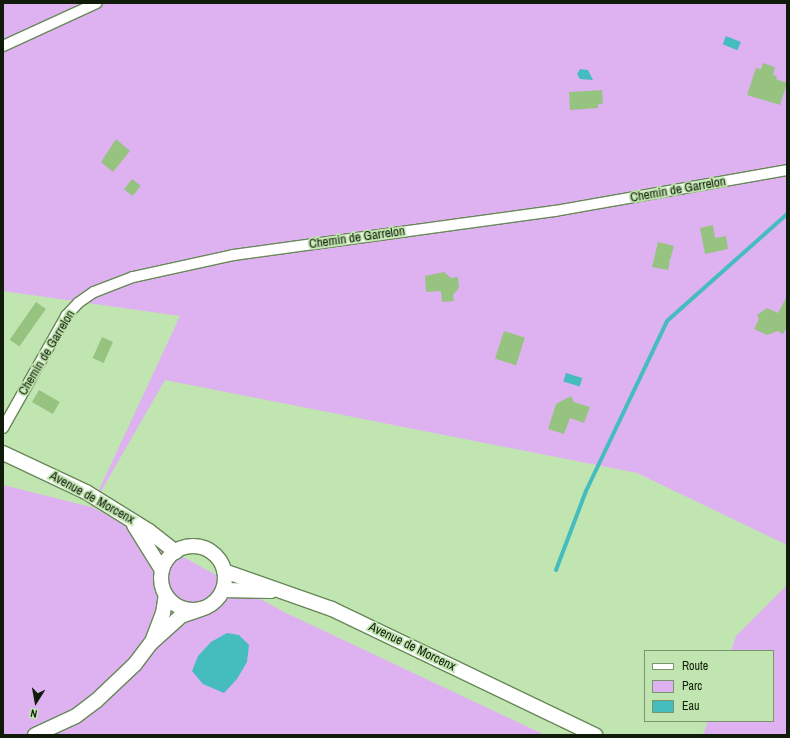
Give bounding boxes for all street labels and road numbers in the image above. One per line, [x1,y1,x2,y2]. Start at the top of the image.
street label: Chemin de Garrelon [629,174,727,206]
street label: Chemin de Garrelon [308,224,406,252]
street label: Chemin de Garrelon [15,308,79,398]
street label: Avenue de Morcenx [47,468,137,528]
street label: Avenue de Morcenx [366,619,458,675]

